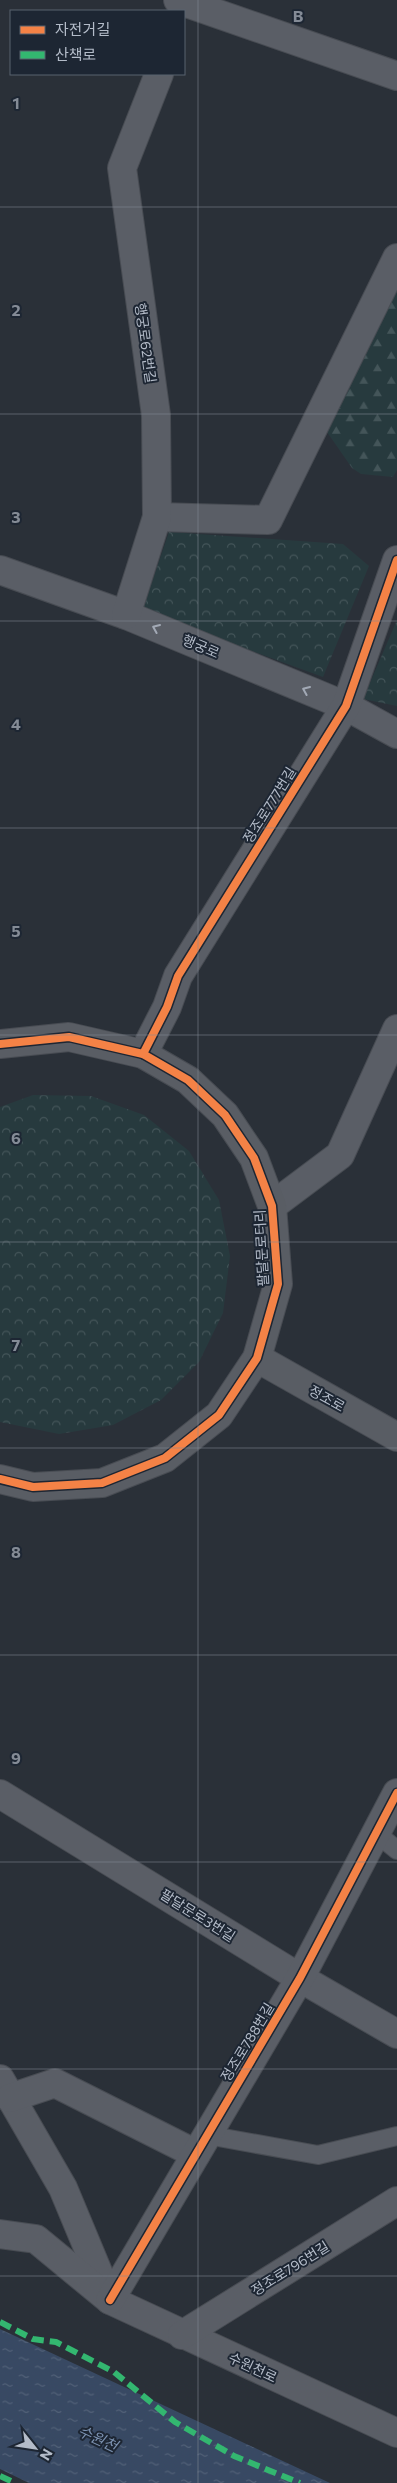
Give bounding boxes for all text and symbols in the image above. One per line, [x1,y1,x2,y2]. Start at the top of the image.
text: B [293,6,304,25]
legend [10,10,185,75]
text: 자전거길 [55,20,110,38]
text: 산책로 [55,45,96,63]
text: 1 [12,93,20,112]
text: 2 [11,300,21,319]
street label: 행궁로62번길 [132,302,160,384]
text: 3 [11,507,21,526]
one-way arrow [152,623,161,634]
street label: 행궁로 [180,631,222,661]
one-way arrow [302,685,311,696]
text: 4 [11,714,21,733]
street label: 정조로777번길 [239,764,299,846]
text: 5 [11,921,21,940]
text: 6 [11,1128,21,1147]
street label: 팔달문로터리 [250,1209,272,1287]
text: 7 [12,1335,21,1354]
street label: 정조로 [306,1381,348,1415]
text: 8 [11,1542,21,1561]
text: 9 [11,1748,21,1767]
street label: 팔달문로3번길 [157,1885,239,1945]
street label: 정조로788번길 [217,2000,277,2084]
street label: 정조로796번길 [248,2237,332,2299]
street label: 수원천로 [226,2348,280,2386]
water label: 수원천 [75,2421,123,2456]
north arrow [10,2423,60,2473]
text: N [37,2446,57,2464]

